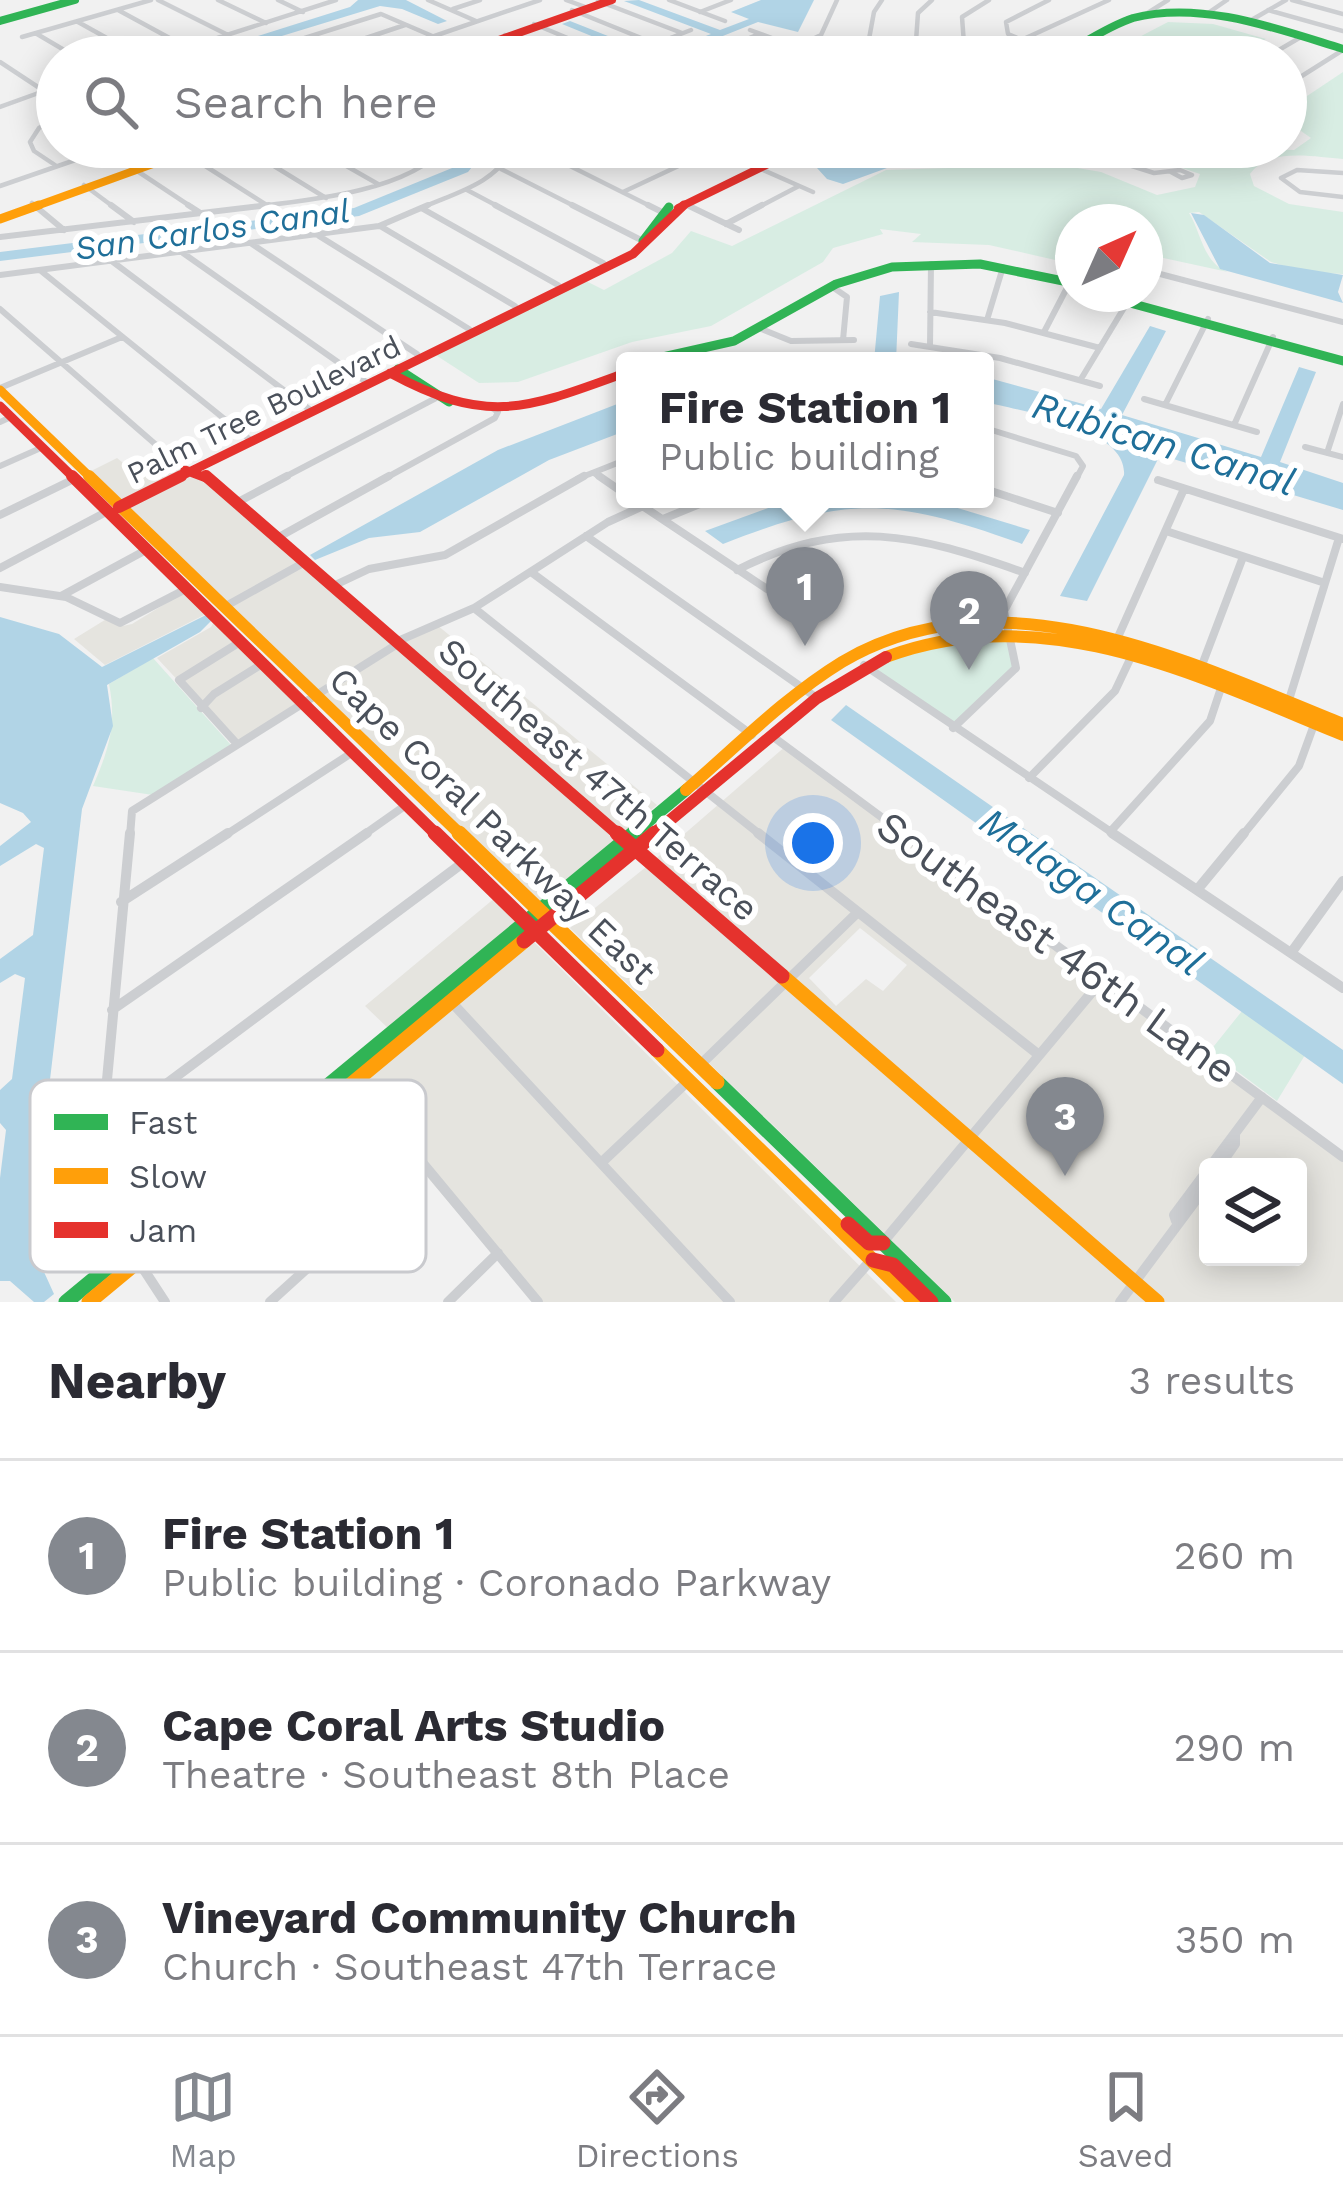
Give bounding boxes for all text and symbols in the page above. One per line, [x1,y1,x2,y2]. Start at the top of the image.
search box [36,36,1307,168]
icon: search [78,69,144,135]
text: Search here [174,76,438,129]
water label: San Carlos Canal [72,191,352,268]
north arrow [1055,204,1163,312]
street label: Palm Tree Boulevard [121,328,406,491]
popup [616,352,994,508]
text: Fire Station 1 [659,381,951,434]
water label: Rubican Canal [1027,382,1301,505]
text: Public building [659,434,939,479]
pin: 1 [766,547,844,646]
pin: 2 [930,571,1008,670]
street label: Southeast 47th Terrace [430,630,767,930]
street label: Cape Coral Parkway East [320,659,664,993]
water label: Malaga Canal [972,798,1212,985]
street label: Southeast 46th Lane [868,801,1246,1094]
your location [783,813,843,873]
pin: 3 [1026,1077,1104,1176]
legend [30,1080,426,1272]
text: Fast [129,1103,198,1142]
text: Slow [129,1157,207,1196]
map controls [1199,1158,1307,1266]
button: layers [1199,1158,1307,1266]
text: Jam [129,1211,197,1250]
text: Nearby [48,1351,226,1410]
text: 3 results [1129,1358,1295,1403]
text: Fire Station 1 [162,1507,454,1560]
text: 1 [79,1533,95,1578]
text: 260 m [1174,1533,1295,1578]
text: Public building · Coronado Parkway [162,1560,831,1605]
text: Cape Coral Arts Studio [162,1699,665,1752]
text: 2 [75,1725,99,1770]
text: 290 m [1173,1725,1295,1770]
text: Theatre · Southeast 8th Place [162,1752,730,1797]
text: Vineyard Community Church [162,1891,797,1944]
text: 3 [75,1917,99,1962]
text: 350 m [1175,1917,1295,1962]
text: Church · Southeast 47th Terrace [162,1944,777,1989]
tab: Map [169,2064,237,2175]
tab: Directions [576,2064,739,2175]
tab: Saved [1078,2064,1174,2175]

